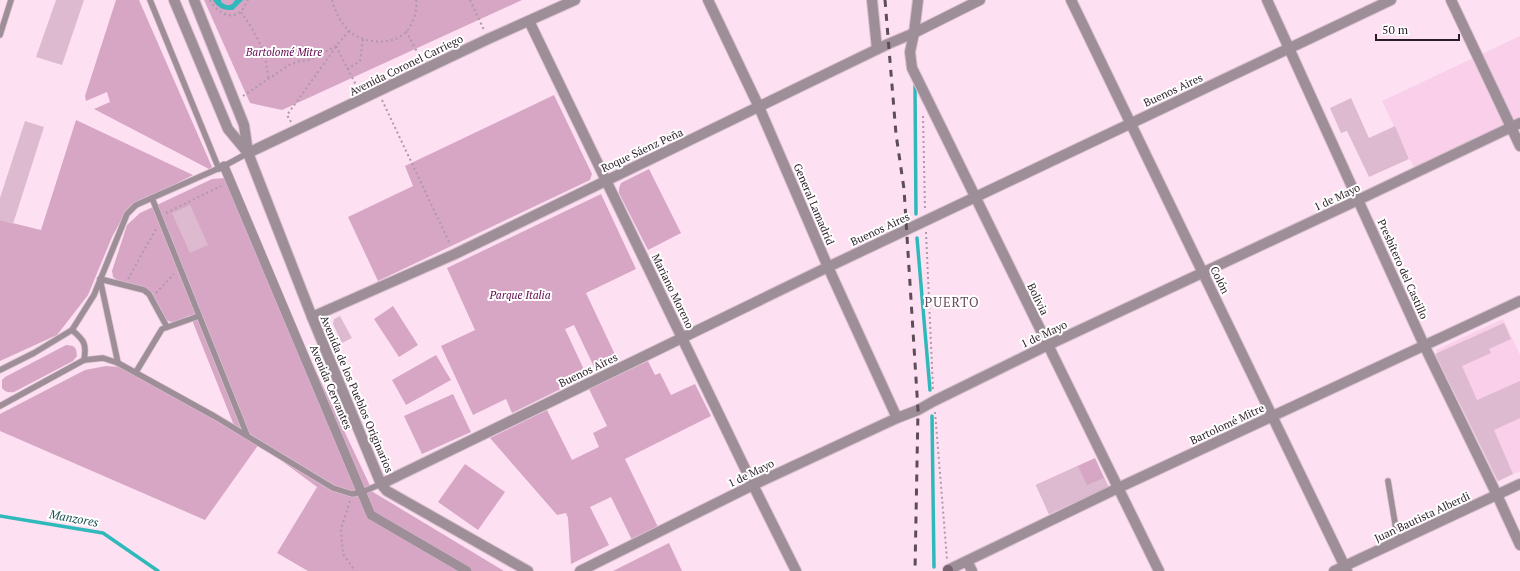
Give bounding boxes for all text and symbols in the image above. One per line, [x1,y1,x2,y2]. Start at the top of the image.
scale bar [1376,16,1459,42]
text: 50 m [1382,22,1409,37]
street label: Avenida Coronel Carriego [347,31,465,99]
park label: Bartolomé Mitre [245,45,322,59]
street label: Buenos Aires [1141,70,1205,110]
street label: Roque Sáenz Peña [599,125,686,175]
street label: General Lamadrid [790,161,838,247]
street label: 1 de Mayo [1312,180,1362,214]
street label: Buenos Aires [848,209,912,249]
street label: Presbítero del Castillo [1375,217,1431,321]
street label: Mariano Moreno [649,251,697,331]
street label: Colón [1207,264,1233,296]
street label: Bolivia [1024,281,1052,318]
park label: Parque Italia [488,288,551,302]
district label: PUERTO [924,293,980,311]
street label: Avenida de los Pueblos Originarios [317,313,397,475]
street label: 1 de Mayo [1019,317,1069,351]
street label: Avenida Cervantes [307,343,355,432]
street label: Buenos Aires [556,350,620,390]
street label: Bartolomé Mitre [1188,400,1267,447]
street label: 1 de Mayo [726,456,776,490]
street label: Juan Bautista Alberdi [1372,489,1472,545]
water label: Manzores [47,506,100,530]

